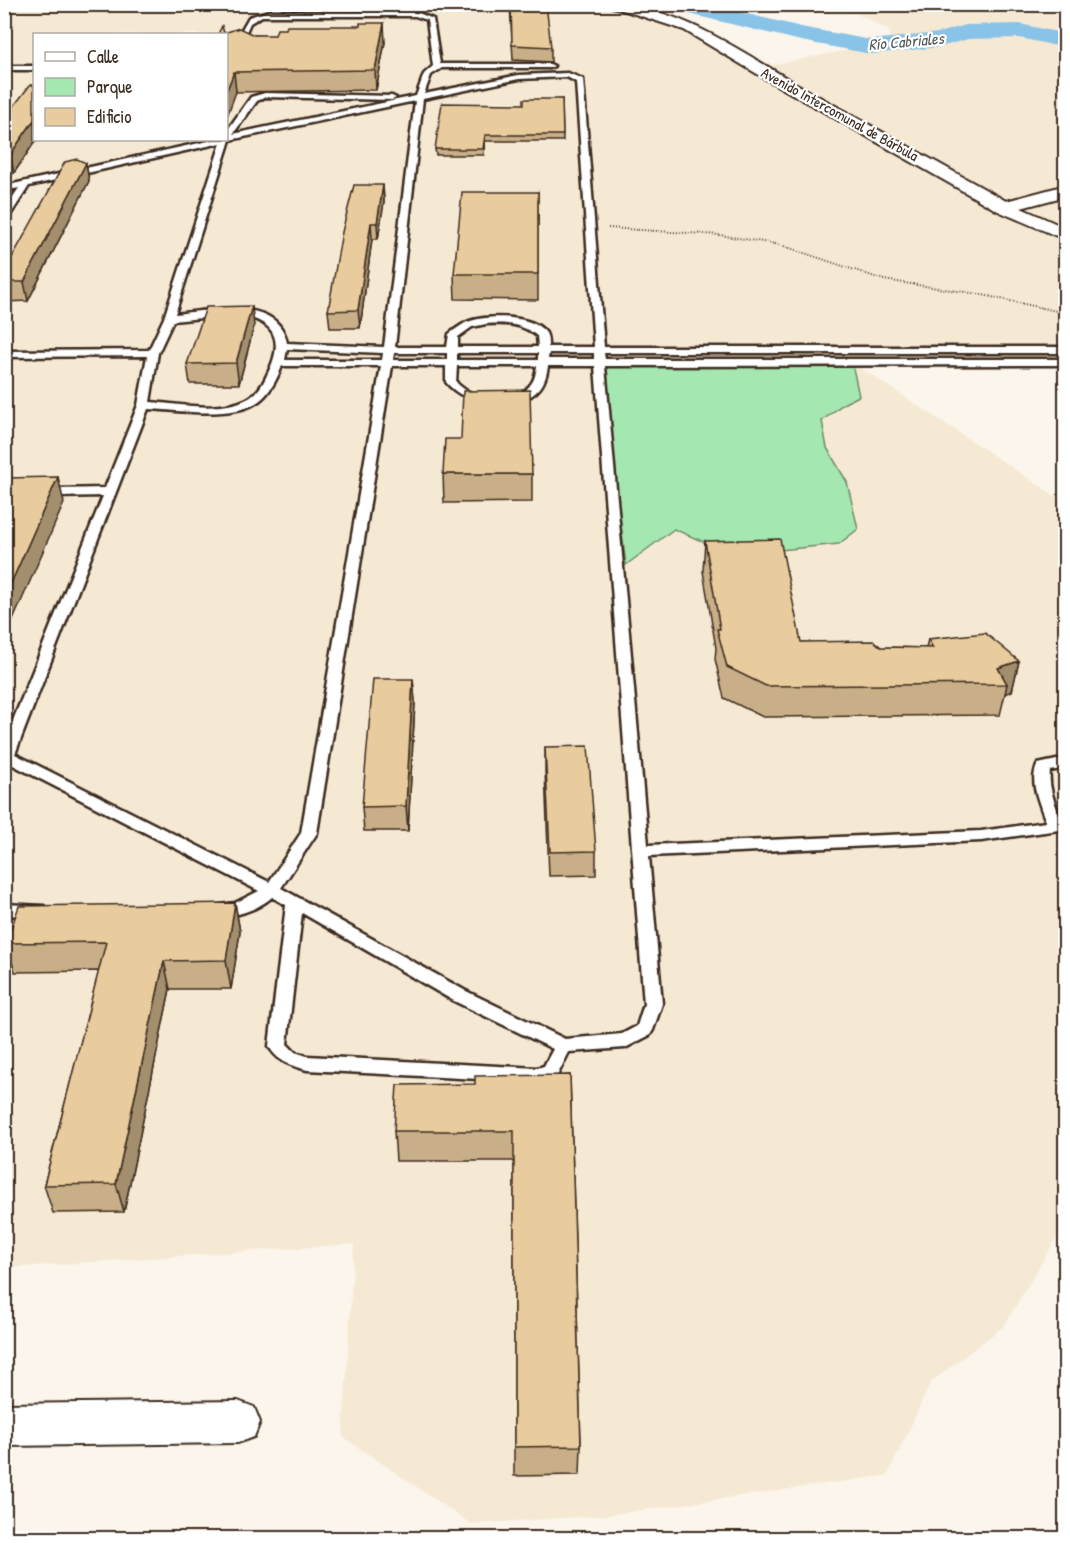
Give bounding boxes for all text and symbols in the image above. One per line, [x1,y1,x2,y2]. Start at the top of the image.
water label: Río Cabriales [867,27,946,55]
legend [33,33,228,141]
text: Calle [87,44,119,69]
street label: Avenido Intercomunal de Bárbula [758,62,922,166]
text: Parque [87,74,132,99]
text: Edificio [87,104,131,129]

